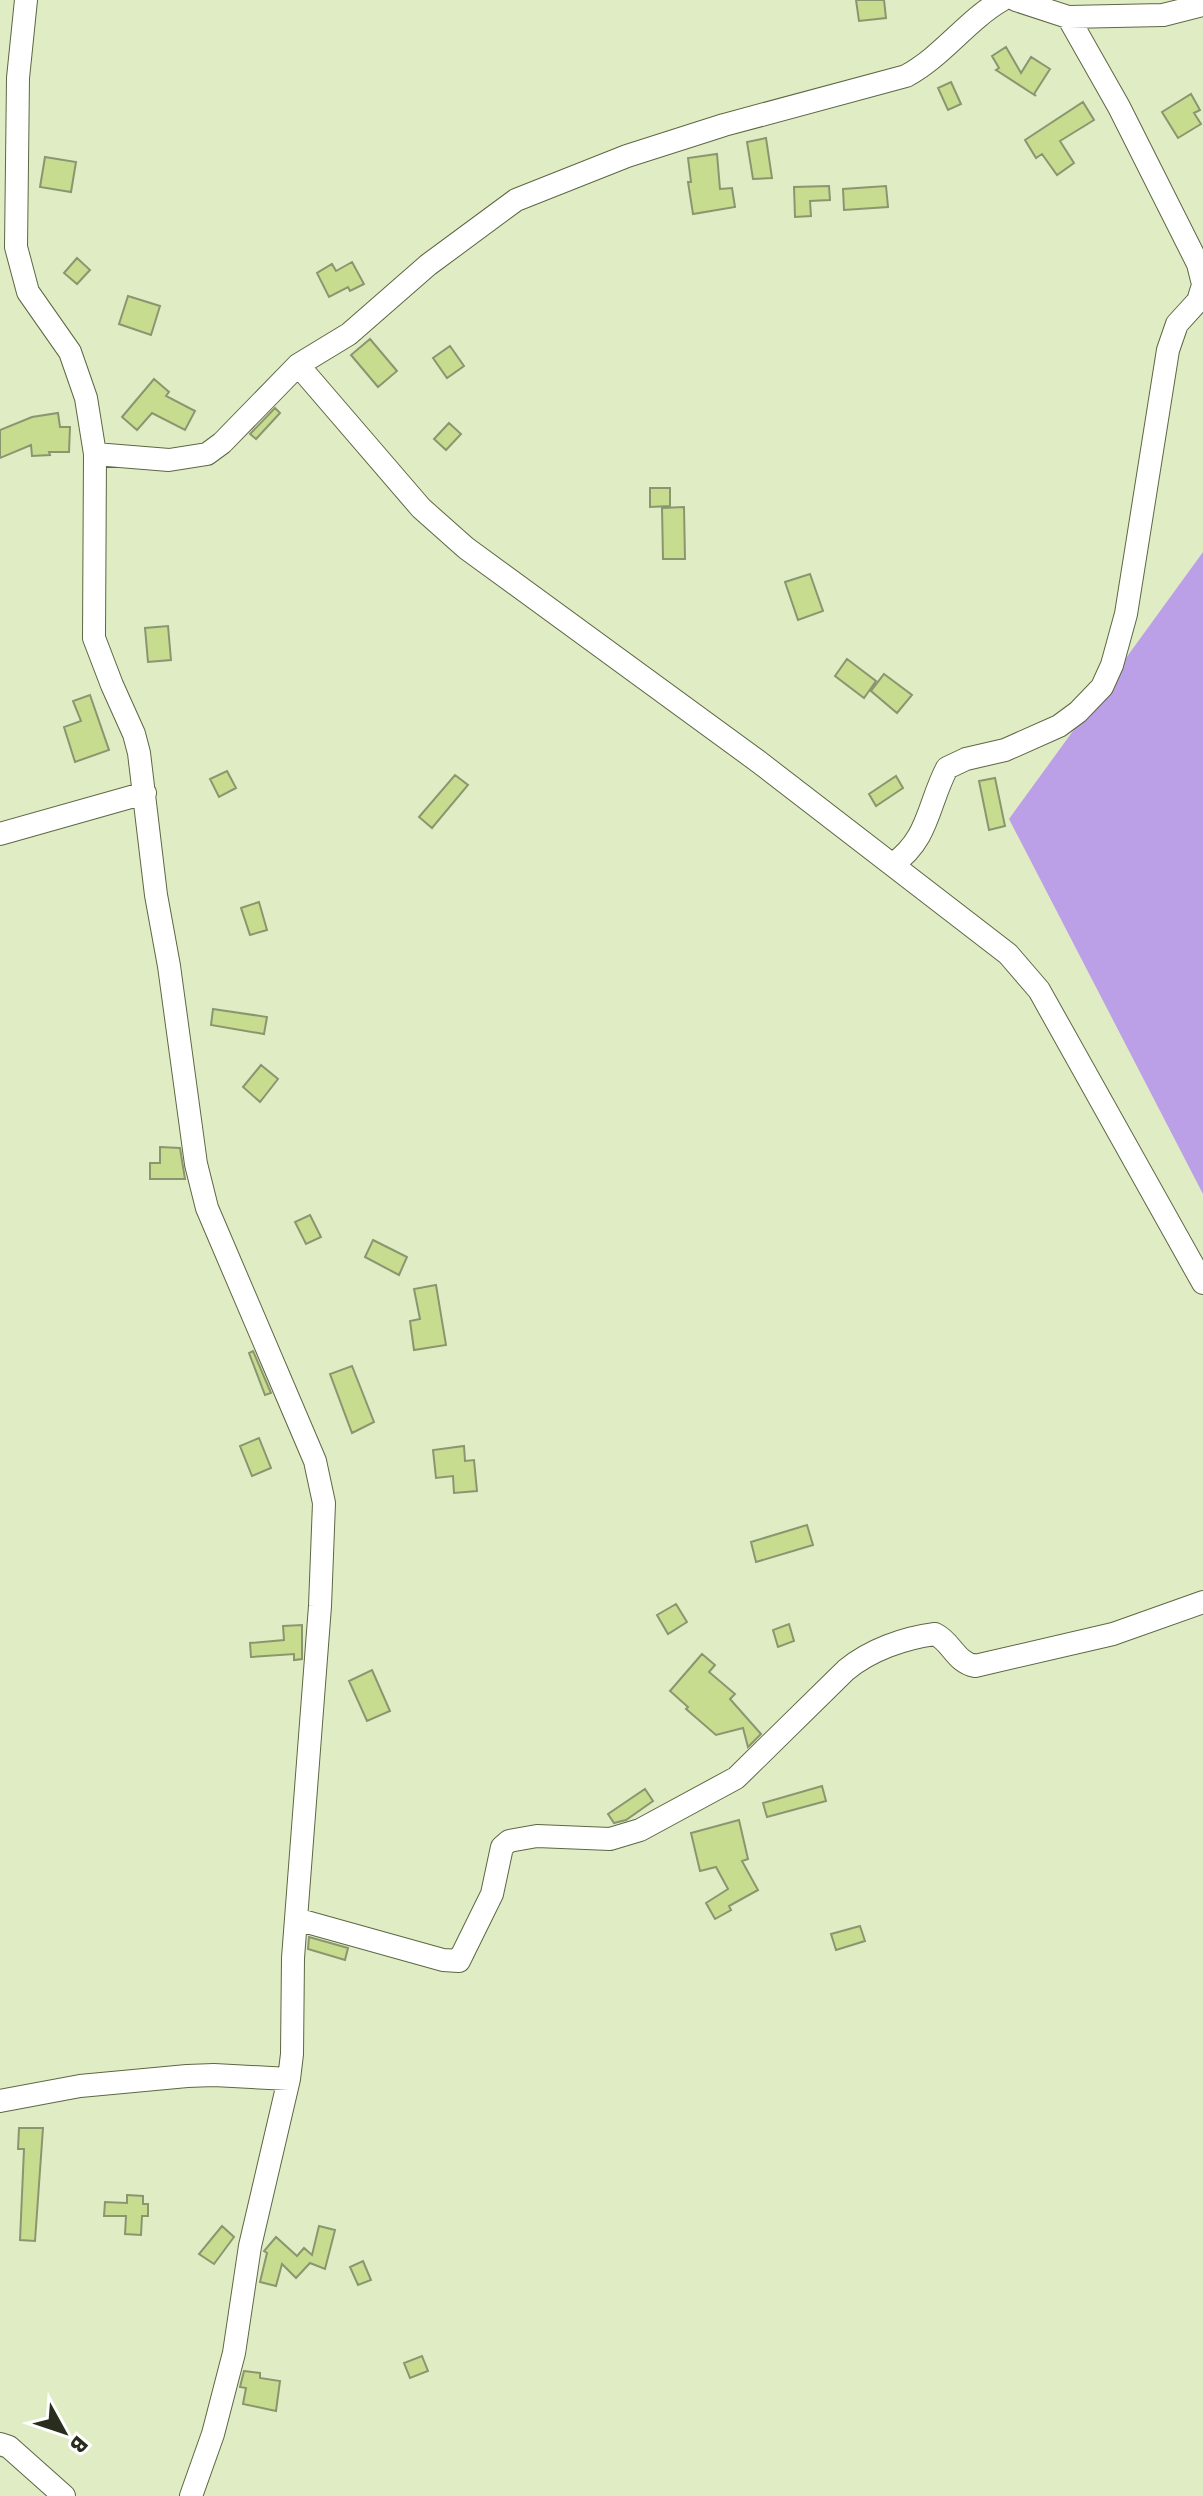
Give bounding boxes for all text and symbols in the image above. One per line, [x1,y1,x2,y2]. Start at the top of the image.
north arrow [24,2392,104,2472]
text: B [64,2431,94,2458]

